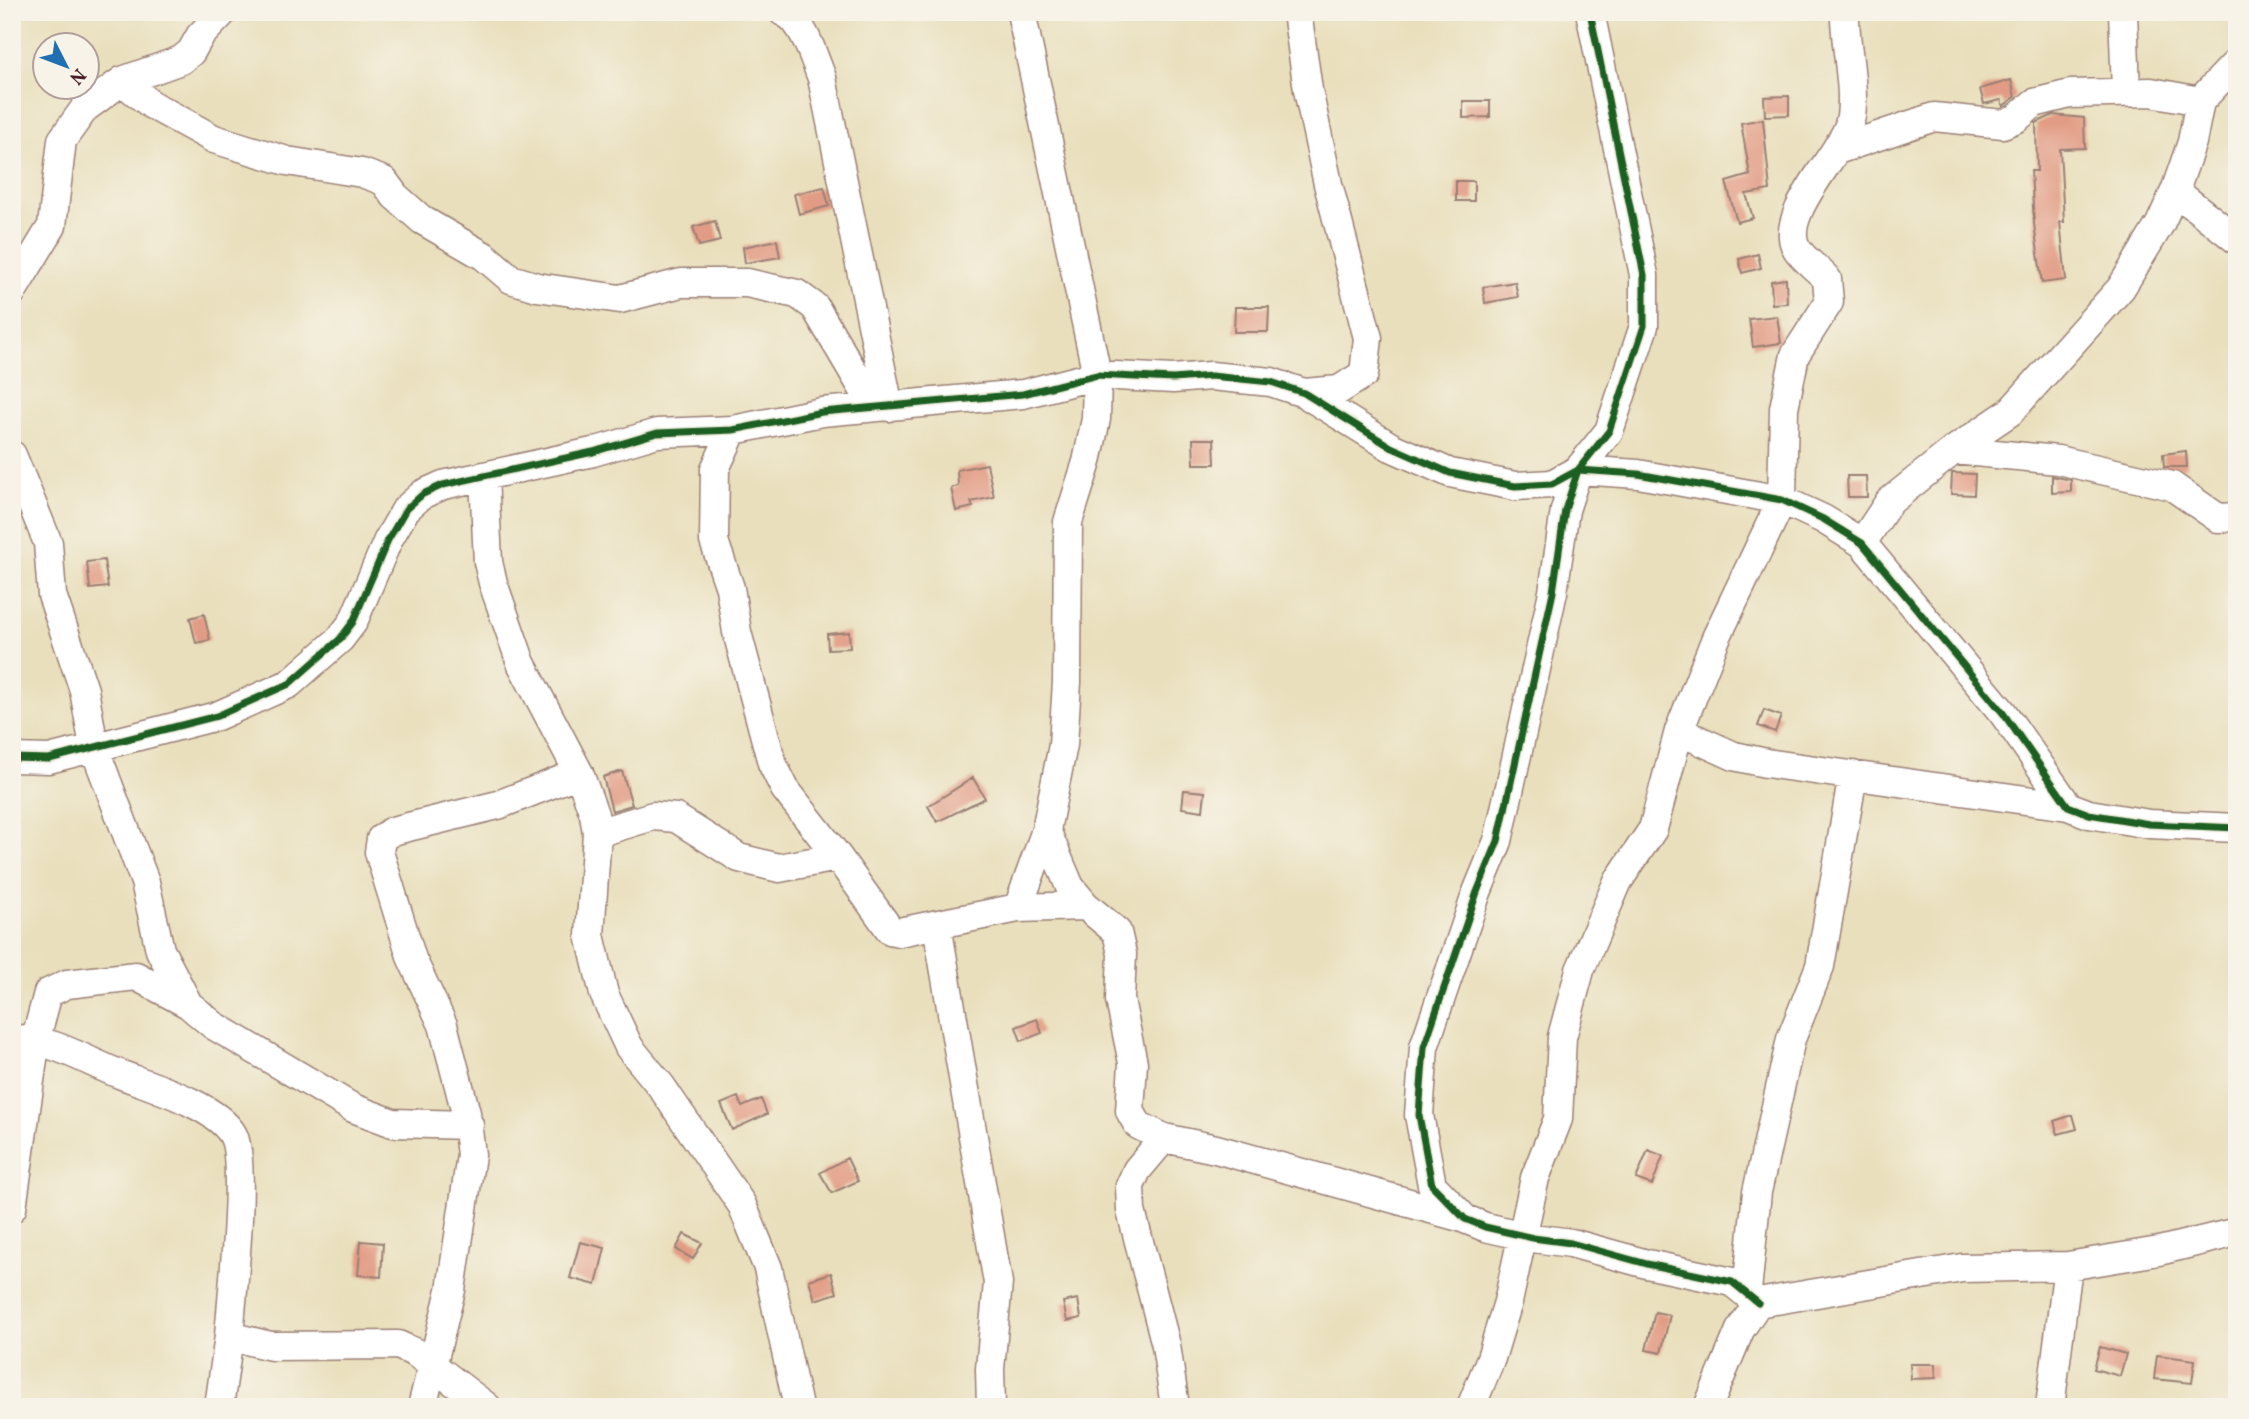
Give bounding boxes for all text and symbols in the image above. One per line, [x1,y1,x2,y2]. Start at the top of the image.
north arrow [32,32,102,102]
text: N [63,62,91,90]

